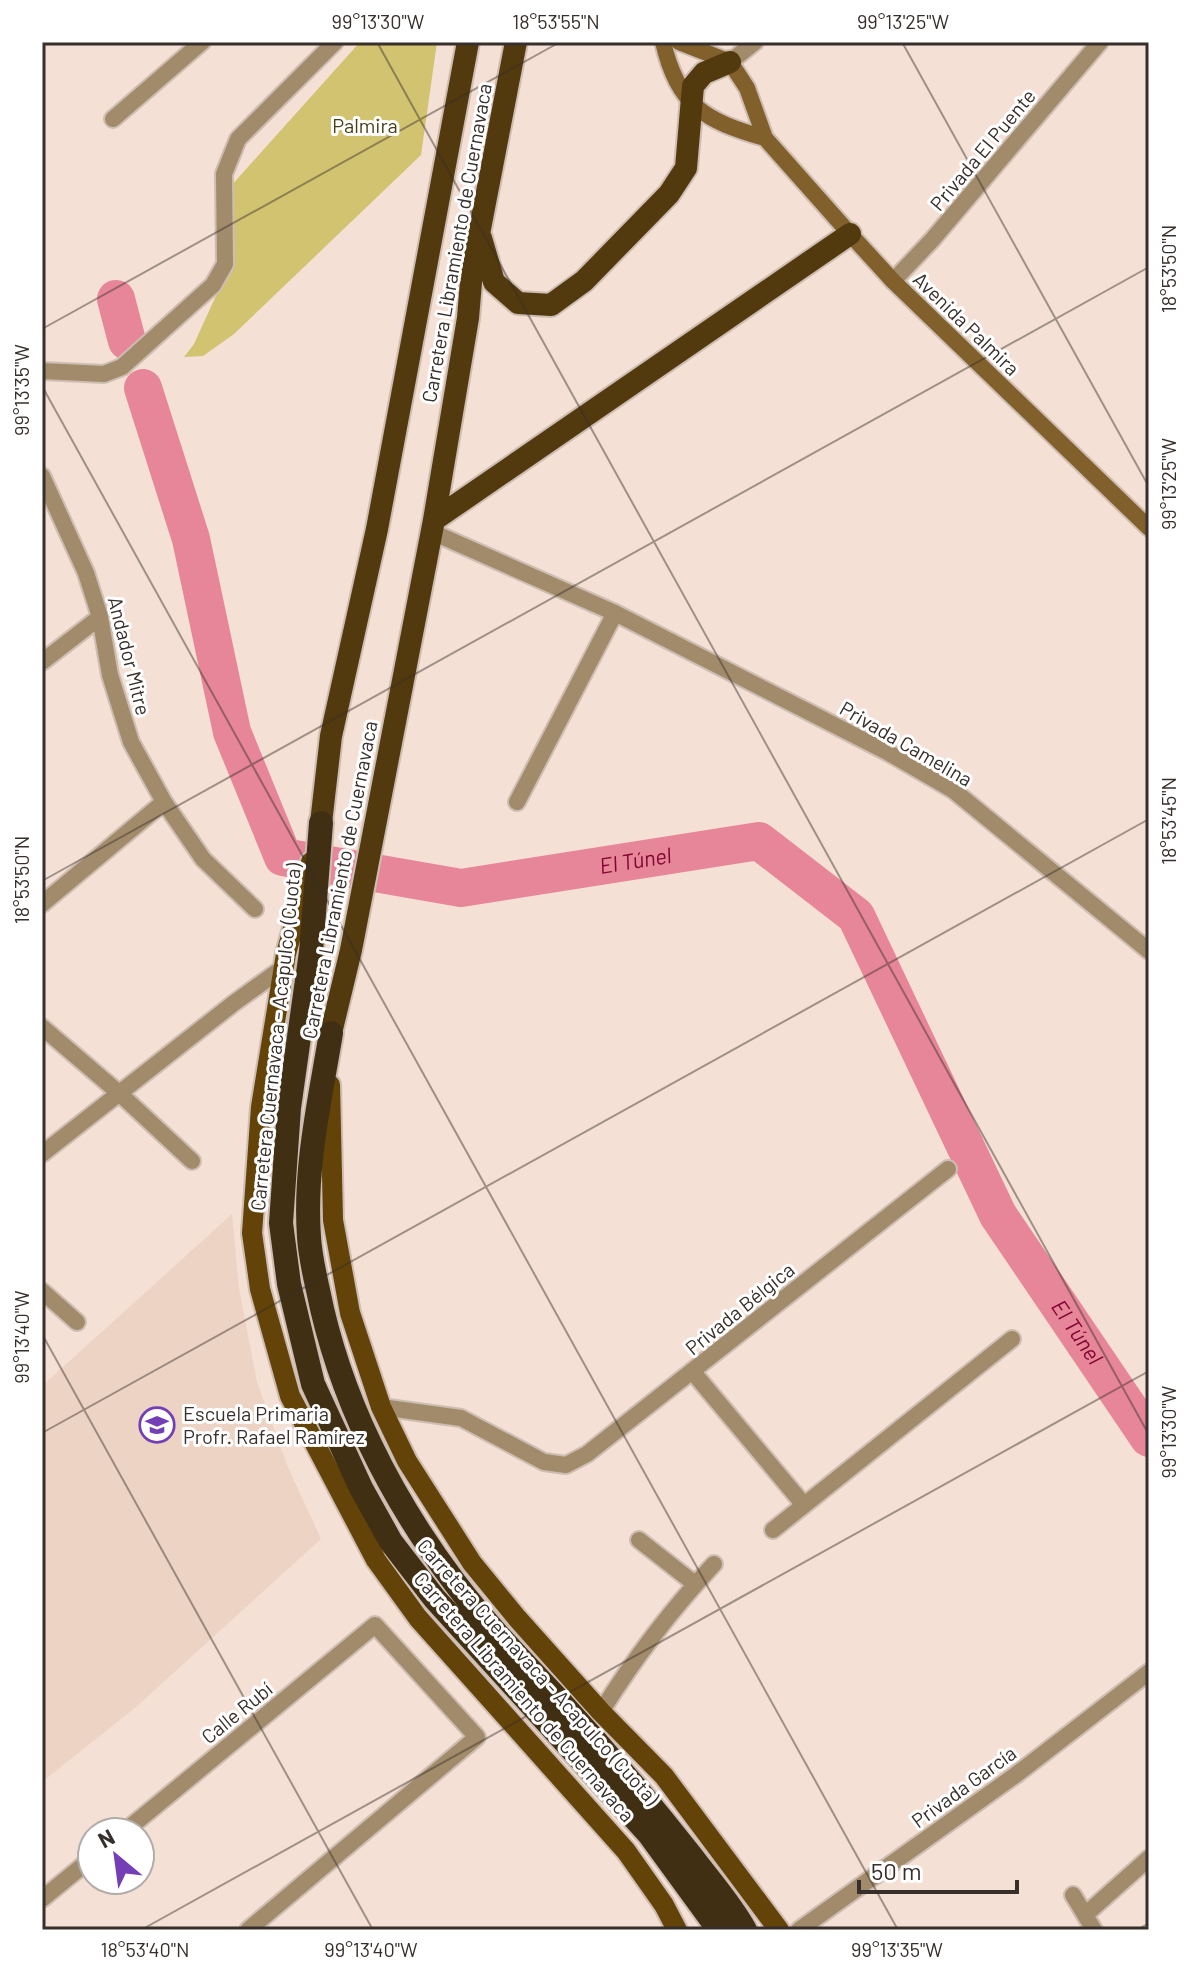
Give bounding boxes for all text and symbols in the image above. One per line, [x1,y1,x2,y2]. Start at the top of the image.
text: 99°13'30"W [332,9,425,33]
text: 18°53'55"N [512,9,600,33]
text: 99°13'25"W [857,9,950,33]
street label: Carretera Libramiento de Cuernavaca [416,81,496,404]
street label: Privada El Puente [924,84,1040,215]
park label: Palmira [332,113,398,137]
text: 18°53'50"N [1156,225,1180,313]
street label: Avenida Palmira [909,267,1025,380]
text: 99°13'35"W [9,344,33,436]
text: 99°13'25"W [1156,437,1180,530]
street label: Andador Mitre [104,594,156,718]
street label: Privada Camelina [836,696,977,791]
street label: Carretera Libramiento de Cuernavaca [296,719,382,1041]
text: 18°53'45"N [1156,777,1180,865]
text: 18°53'50"N [9,836,33,924]
water label: El Túnel [597,841,673,878]
street label: Carretera Cuernavaca - Acapulco (Cuota) [245,861,305,1212]
street label: Privada Bélgica [680,1257,799,1359]
text: 99°13'40"W [9,1290,33,1384]
water label: El Túnel [1047,1294,1109,1369]
text: 99°13'30"W [1156,1385,1180,1478]
place label: Escuela Primaria Profr. Rafael Ramírez [183,1401,365,1448]
school or university icon: Escuela Primaria Profr. Rafael Ramírez [138,1406,176,1444]
street label: Carretera Cuernavaca - Acapulco (Cuota) [413,1533,665,1810]
street label: Carretera Libramiento de Cuernavaca [410,1566,640,1826]
street label: Calle Rubí [196,1676,277,1748]
street label: Privada García [907,1740,1020,1832]
north arrow [76,1816,156,1896]
text: N [93,1823,119,1853]
scale bar [859,1844,1017,1894]
text: 50 m [871,1856,922,1885]
text: 18°53'40"N [100,1937,190,1961]
text: 99°13'40"W [324,1937,418,1961]
text: 99°13'35"W [851,1937,943,1961]

